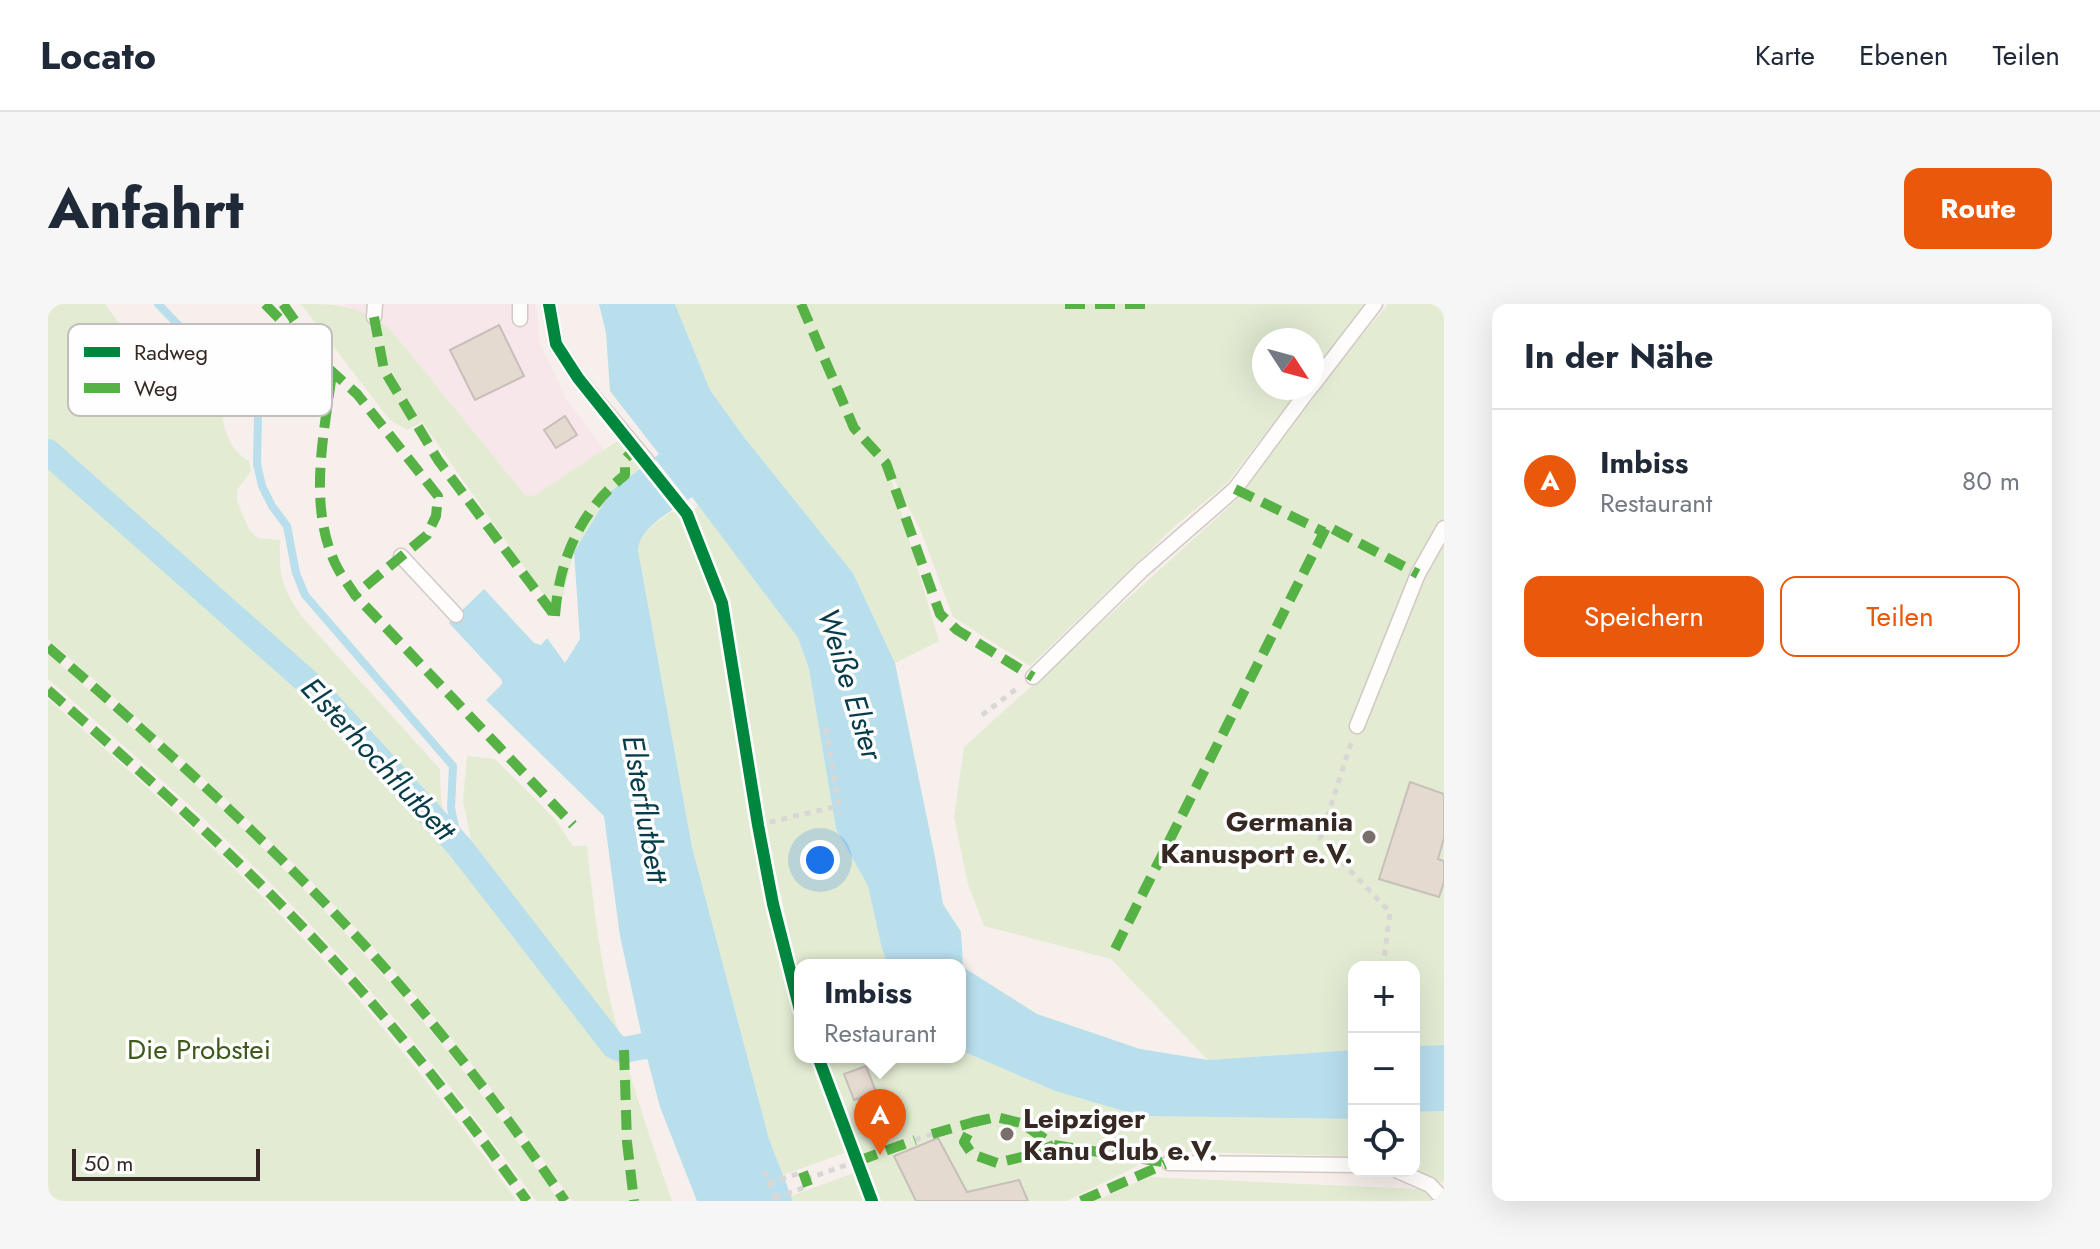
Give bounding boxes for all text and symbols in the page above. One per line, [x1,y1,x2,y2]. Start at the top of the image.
text: Locato [40,28,156,83]
text: Karte [1755,35,1815,76]
text: Ebenen [1859,35,1949,76]
text: Teilen [1993,35,2060,76]
text: Anfahrt [48,168,244,249]
button: Route [1904,168,2052,249]
legend [68,324,332,416]
north arrow [1252,328,1324,400]
text: In der Nähe [1524,332,1714,381]
text: Radweg [134,336,208,368]
text: Weg [134,372,178,404]
text: Imbiss [1600,441,1688,484]
text: A [1540,462,1560,500]
text: 80 m [1962,462,2020,500]
text: Restaurant [1600,484,1712,522]
button: Speichern [1524,576,1764,657]
button: Teilen [1780,576,2020,657]
water label: Weiße Elster [807,603,894,767]
water label: Elsterhochflutbett [291,667,467,851]
water label: Elsterflutbett [611,732,680,888]
place label: Germania Kanusport e.V. [1160,801,1353,874]
marker: Germania Kanusport e.V. [1360,828,1378,846]
your location [800,840,840,880]
popup [794,959,966,1063]
map controls [1348,961,1420,1177]
button: + [1348,961,1420,1033]
text: Imbiss [824,971,912,1014]
text: Restaurant [824,1014,936,1052]
park label: Die Probstei [127,1029,271,1070]
button: − [1348,1033,1420,1105]
pin: A [854,1089,906,1155]
place label: Leipziger Kanu Club e.V. [1023,1098,1218,1171]
button: locate [1348,1105,1420,1177]
marker: Leipziger Kanu Club e.V. [998,1125,1016,1143]
scale bar [72,1145,260,1181]
text: 50 m [84,1147,133,1179]

